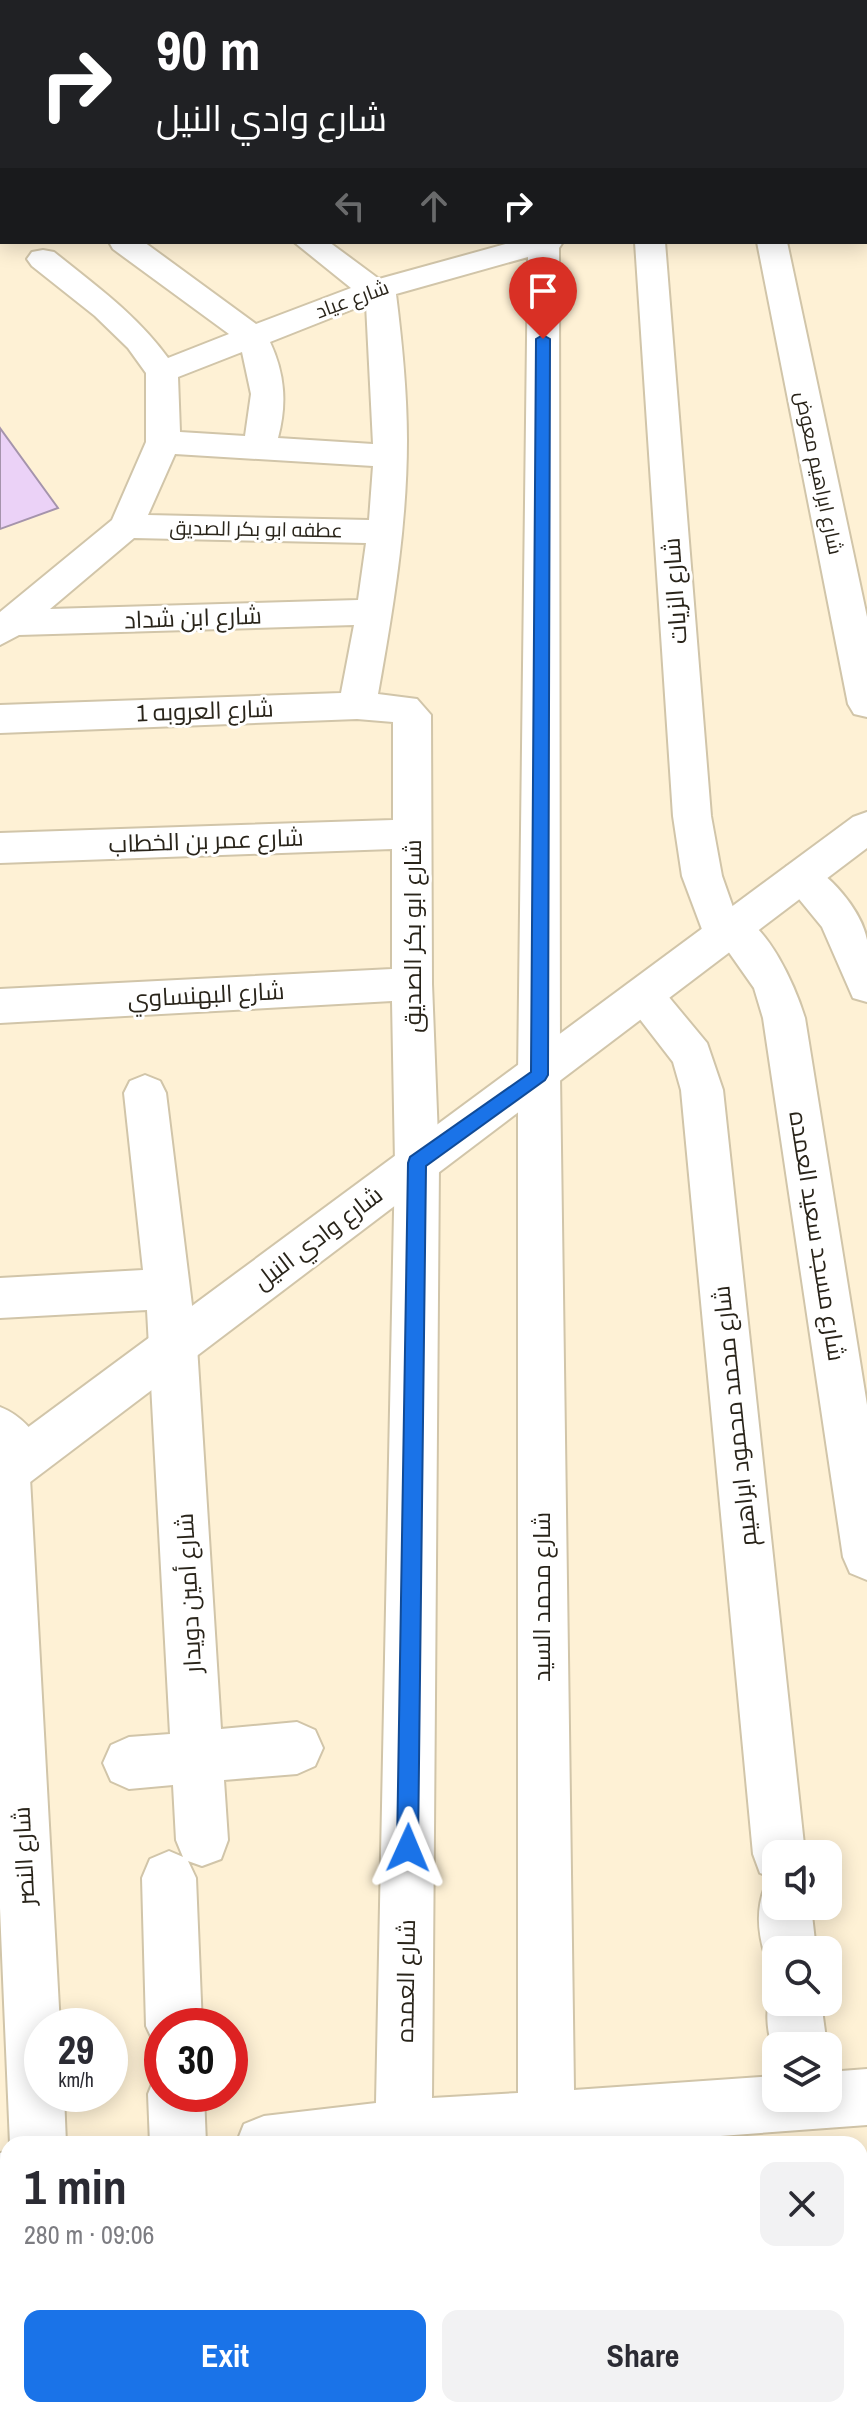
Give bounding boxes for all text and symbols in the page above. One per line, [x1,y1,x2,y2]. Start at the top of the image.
text: 90 m [156,12,261,87]
icon: right [24,32,128,136]
text: شارع وادي النيل [156,94,387,142]
icon: left [328,184,372,228]
icon: ahead [412,184,456,228]
icon: right [496,184,540,228]
pin [509,257,577,339]
icon: arrive [521,269,565,313]
street label: شارع عياد [311,273,393,325]
street label: شارع ابراهيم معوض [788,389,850,557]
street label: عطفه ابو بكر الصديق [169,513,343,544]
street label: شارع الزيات [654,537,695,645]
street label: شارع ابن شداد [124,599,262,636]
street label: شارع العروبه 1 [136,692,274,729]
street label: شارع عمر بن الخطاب [108,821,304,860]
street label: شارع ابو بكر الصديق [396,839,429,1033]
street label: شارع البهنساوي [127,974,285,1017]
street label: شارع مسجد سعيد العمده [781,1109,854,1363]
street label: شارع وادي النيل [246,1178,390,1299]
street label: شارع محمد محمود ابراهيم [704,1284,765,1548]
street label: شارع أمين دويدار [168,1512,209,1676]
street label: شارع محمد السيد [525,1512,558,1682]
street label: شارع النصر [4,1806,43,1908]
position arrow [366,1806,450,1890]
map controls [762,1840,842,2112]
button: sound [762,1840,842,1920]
street label: شارع العمده [388,1919,423,2043]
button: search [762,1936,842,2016]
speed limit sign: 30 [144,2008,248,2112]
text: 29 [58,2023,94,2076]
button: layers [762,2032,842,2112]
text: km/h [58,2066,94,2093]
text: 1 min [24,2154,127,2219]
button: close [760,2162,844,2246]
text: 280 m · 09:06 [24,2217,154,2252]
button: Exit [24,2310,426,2402]
button: Share [442,2310,844,2402]

